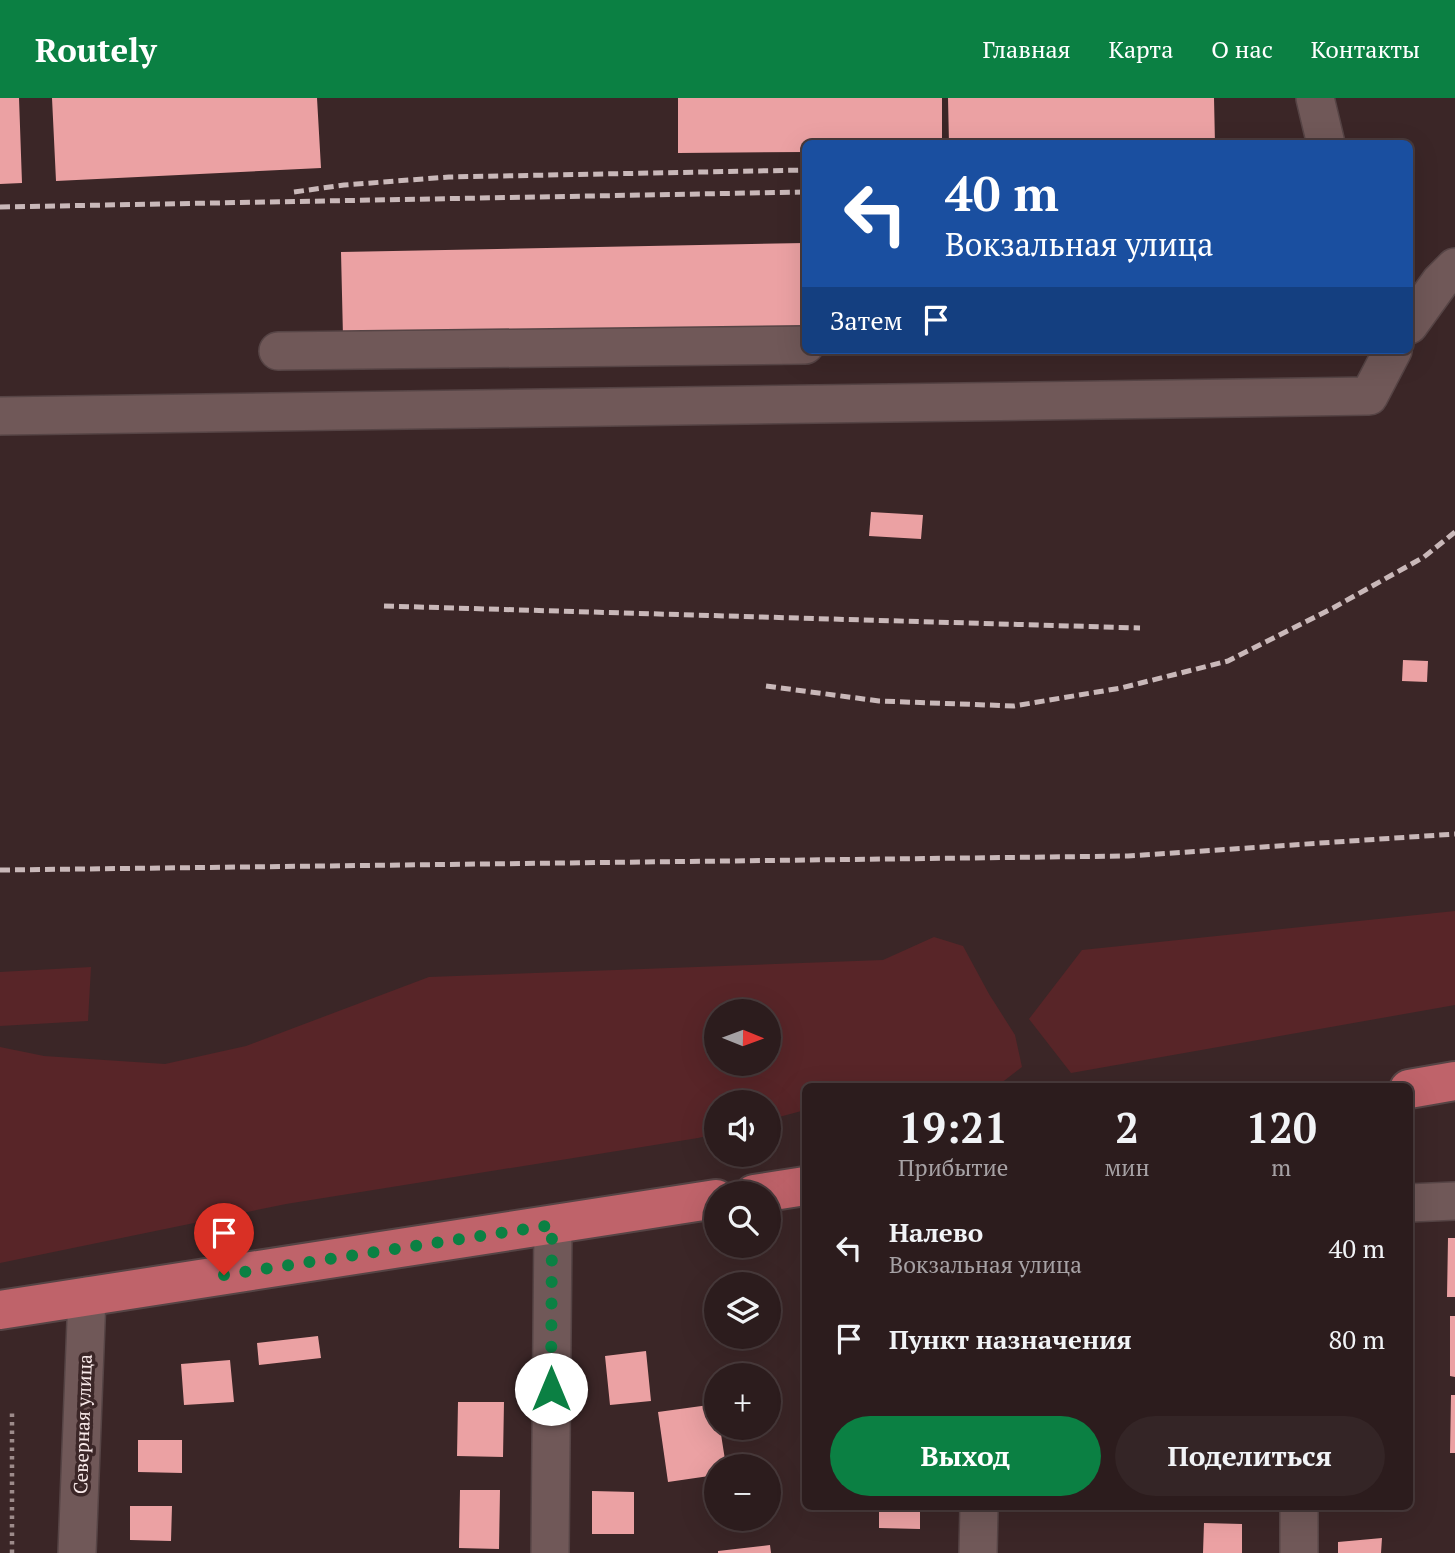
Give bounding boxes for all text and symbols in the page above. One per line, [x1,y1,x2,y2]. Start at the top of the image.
text: Routely [35,28,157,71]
text: Главная [982,33,1070,65]
text: Карта [1108,33,1173,65]
text: О нас [1211,33,1273,65]
text: Контакты [1311,33,1420,65]
text: 40 m [945,160,1059,225]
icon: left [830,168,921,259]
text: Вокзальная улица [945,223,1213,265]
icon: arrive [917,301,955,339]
text: Затем [830,303,903,337]
north arrow [704,999,780,1076]
map controls [704,999,781,1531]
button: sound [704,1090,781,1167]
text: 19:21 [899,1099,1008,1155]
text: 2 [1115,1099,1139,1155]
text: 120 [1246,1099,1317,1155]
text: Прибытие [898,1152,1008,1183]
text: мин [1104,1152,1150,1183]
text: m [1271,1152,1291,1183]
button: search [704,1181,781,1258]
pin [194,1203,254,1275]
icon: arrive [205,1214,243,1252]
text: Налево [889,1215,983,1249]
icon: left [830,1229,868,1267]
text: 40 m [1329,1231,1385,1265]
text: Вокзальная улица [889,1249,1082,1280]
button: layers [704,1272,781,1349]
icon: arrive [830,1320,868,1358]
text: Пункт назначения [889,1322,1132,1356]
text: 80 m [1329,1322,1385,1356]
position arrow [514,1352,588,1426]
street label: Северная улица [67,1353,97,1494]
button: + [704,1363,781,1440]
button: Выход [830,1416,1101,1496]
button: Поделиться [1115,1416,1385,1496]
button: − [704,1454,781,1531]

